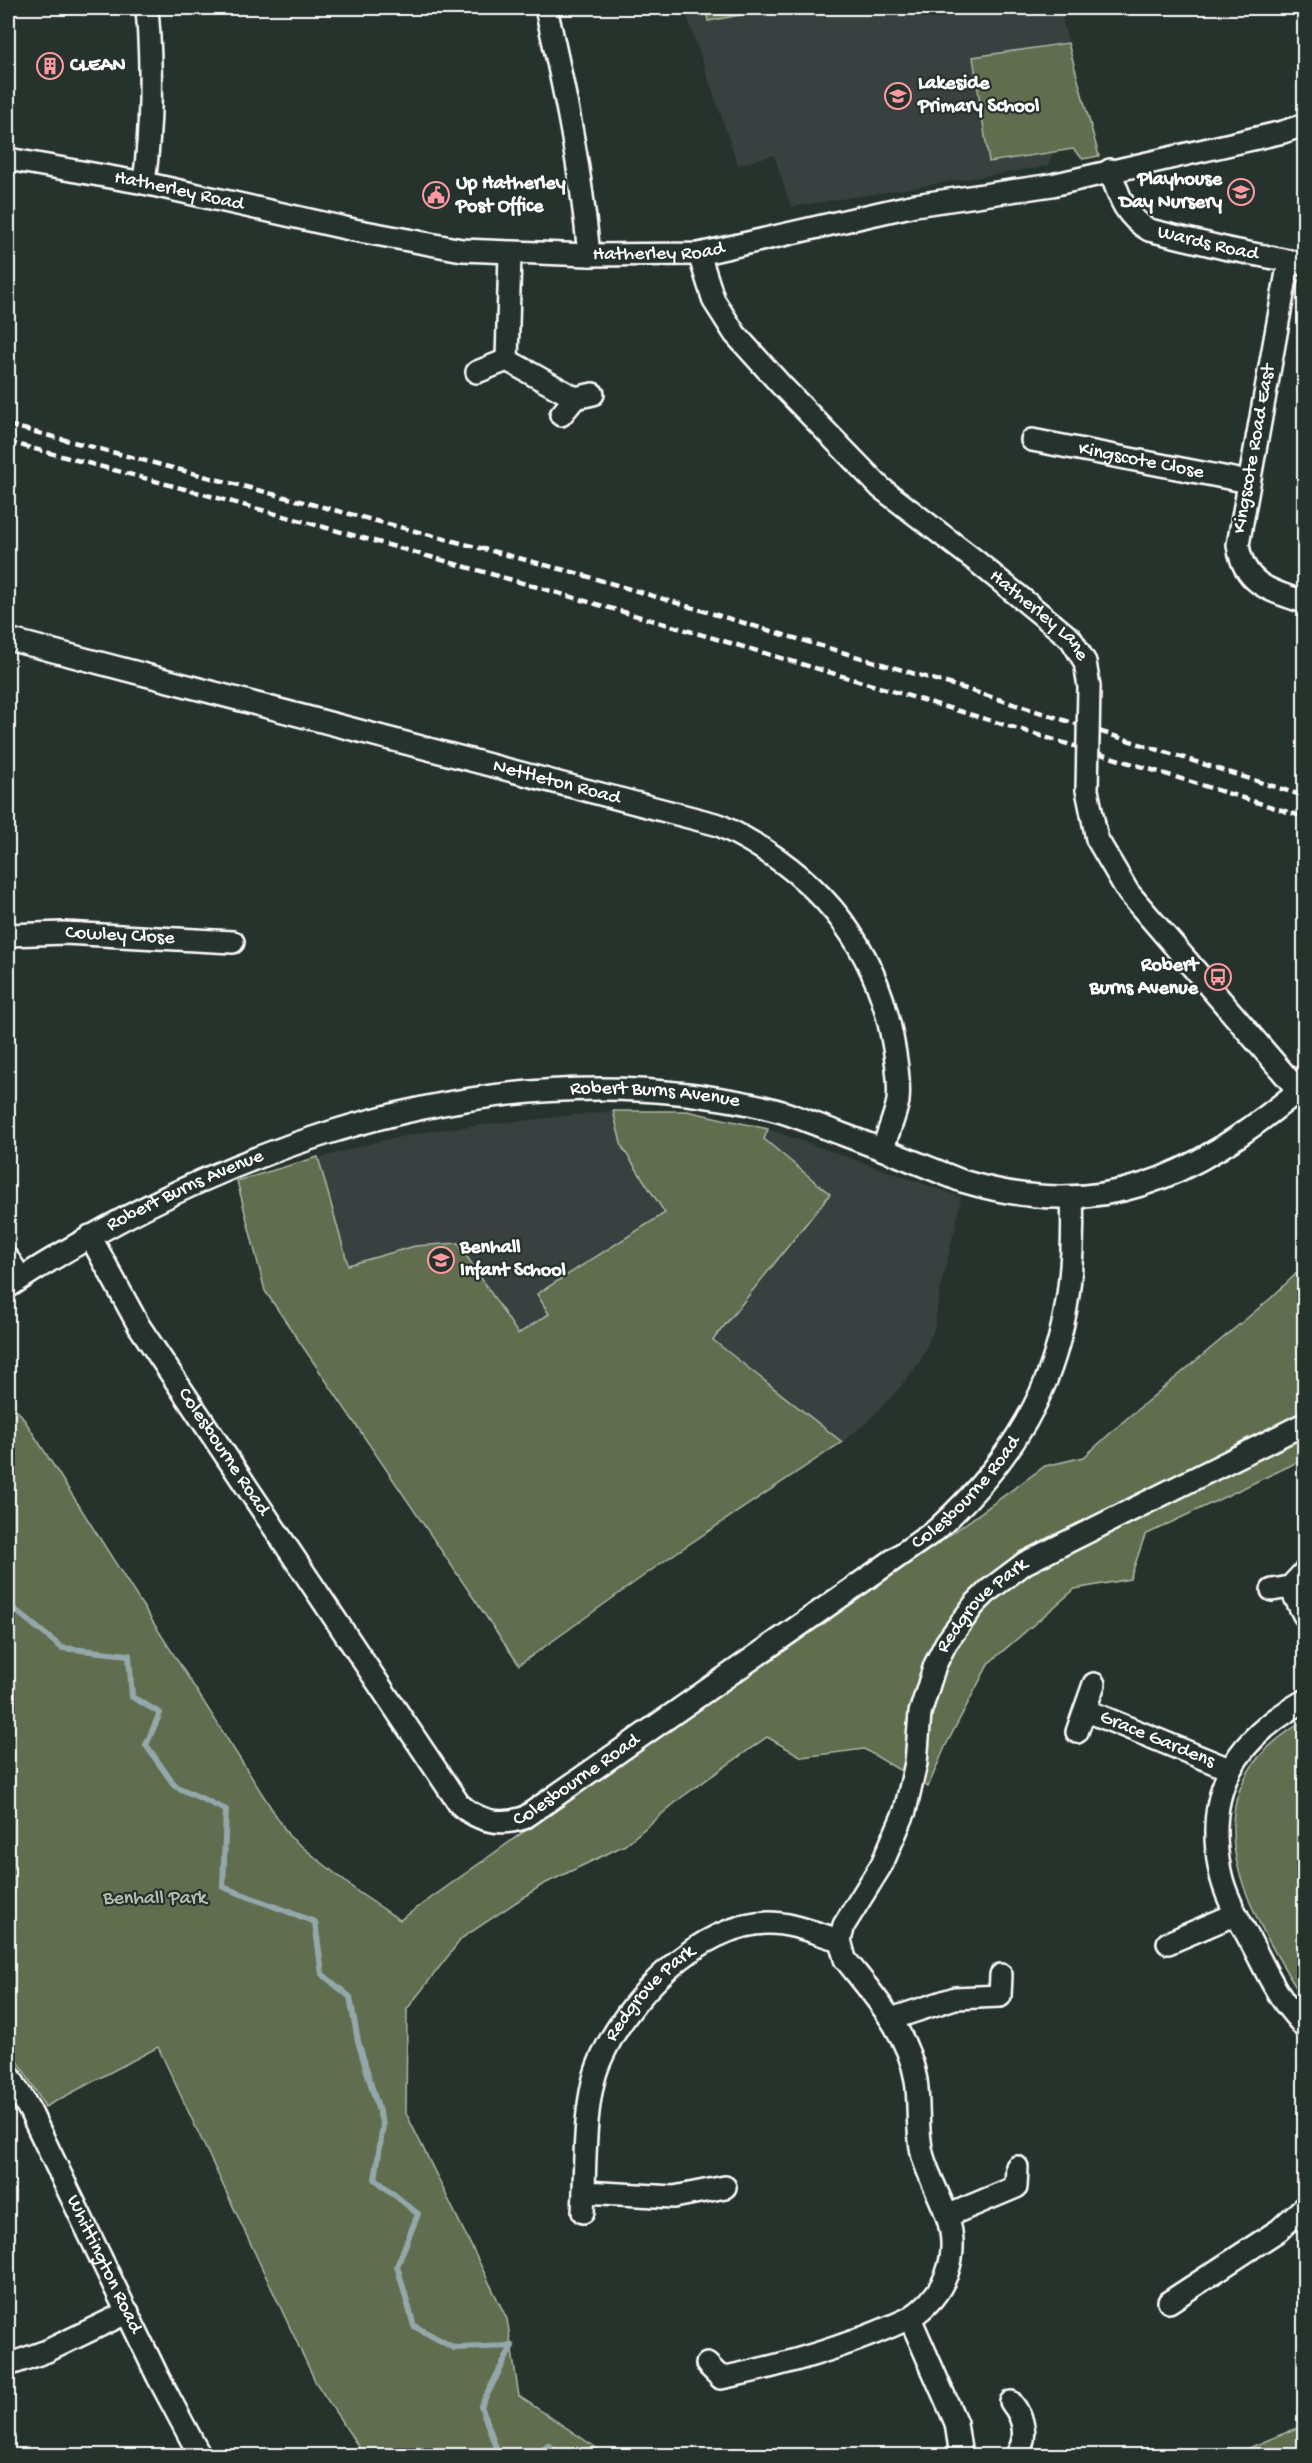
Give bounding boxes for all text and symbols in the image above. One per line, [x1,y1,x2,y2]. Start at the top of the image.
building icon: CLEAN [35,51,65,81]
place label: CLEAN [69,55,125,78]
place label: Lakeside Primary School [917,73,1040,119]
school or university icon: Lakeside Primary School [883,81,913,111]
street label: Hatherley Road [112,166,248,217]
place label: Playhouse Day Nursery [1117,169,1223,215]
place label: Up Hatherley Post Office [455,173,566,219]
school or university icon: Playhouse Day Nursery [1226,177,1256,207]
public building icon: Up Hatherley Post Office [421,180,451,210]
street label: Wards Road [1155,221,1262,267]
street label: Hatherley Road [593,237,729,266]
street label: Kingscote Road East [1229,361,1282,535]
street label: Kingscote Close [1076,438,1206,485]
street label: Hatherley Lane [984,565,1094,666]
street label: Nettleton Road [490,755,625,811]
street label: Cowley Close [65,922,176,950]
place label: Robert Burns Avenue [1089,955,1200,1001]
bus stop icon: Robert Burns Avenue [1203,962,1233,992]
street label: Robert Burns Avenue [570,1077,742,1113]
street label: Robert Burns Avenue [103,1145,268,1237]
place label: Benhall Infant School [459,1237,567,1283]
school or university icon: Benhall Infant School [426,1245,456,1275]
street label: Colesbourne Road [172,1384,276,1522]
street label: Colesbourne Road [907,1430,1027,1555]
street label: Redgrove Park [932,1552,1034,1656]
street label: Grace Gardens [1096,1706,1219,1774]
street label: Colesbourne Road [511,1728,646,1832]
park label: Benhall Park [102,1888,209,1911]
street label: Redgrove Park [601,1939,701,2046]
street label: Whittington Road [61,2192,148,2339]

